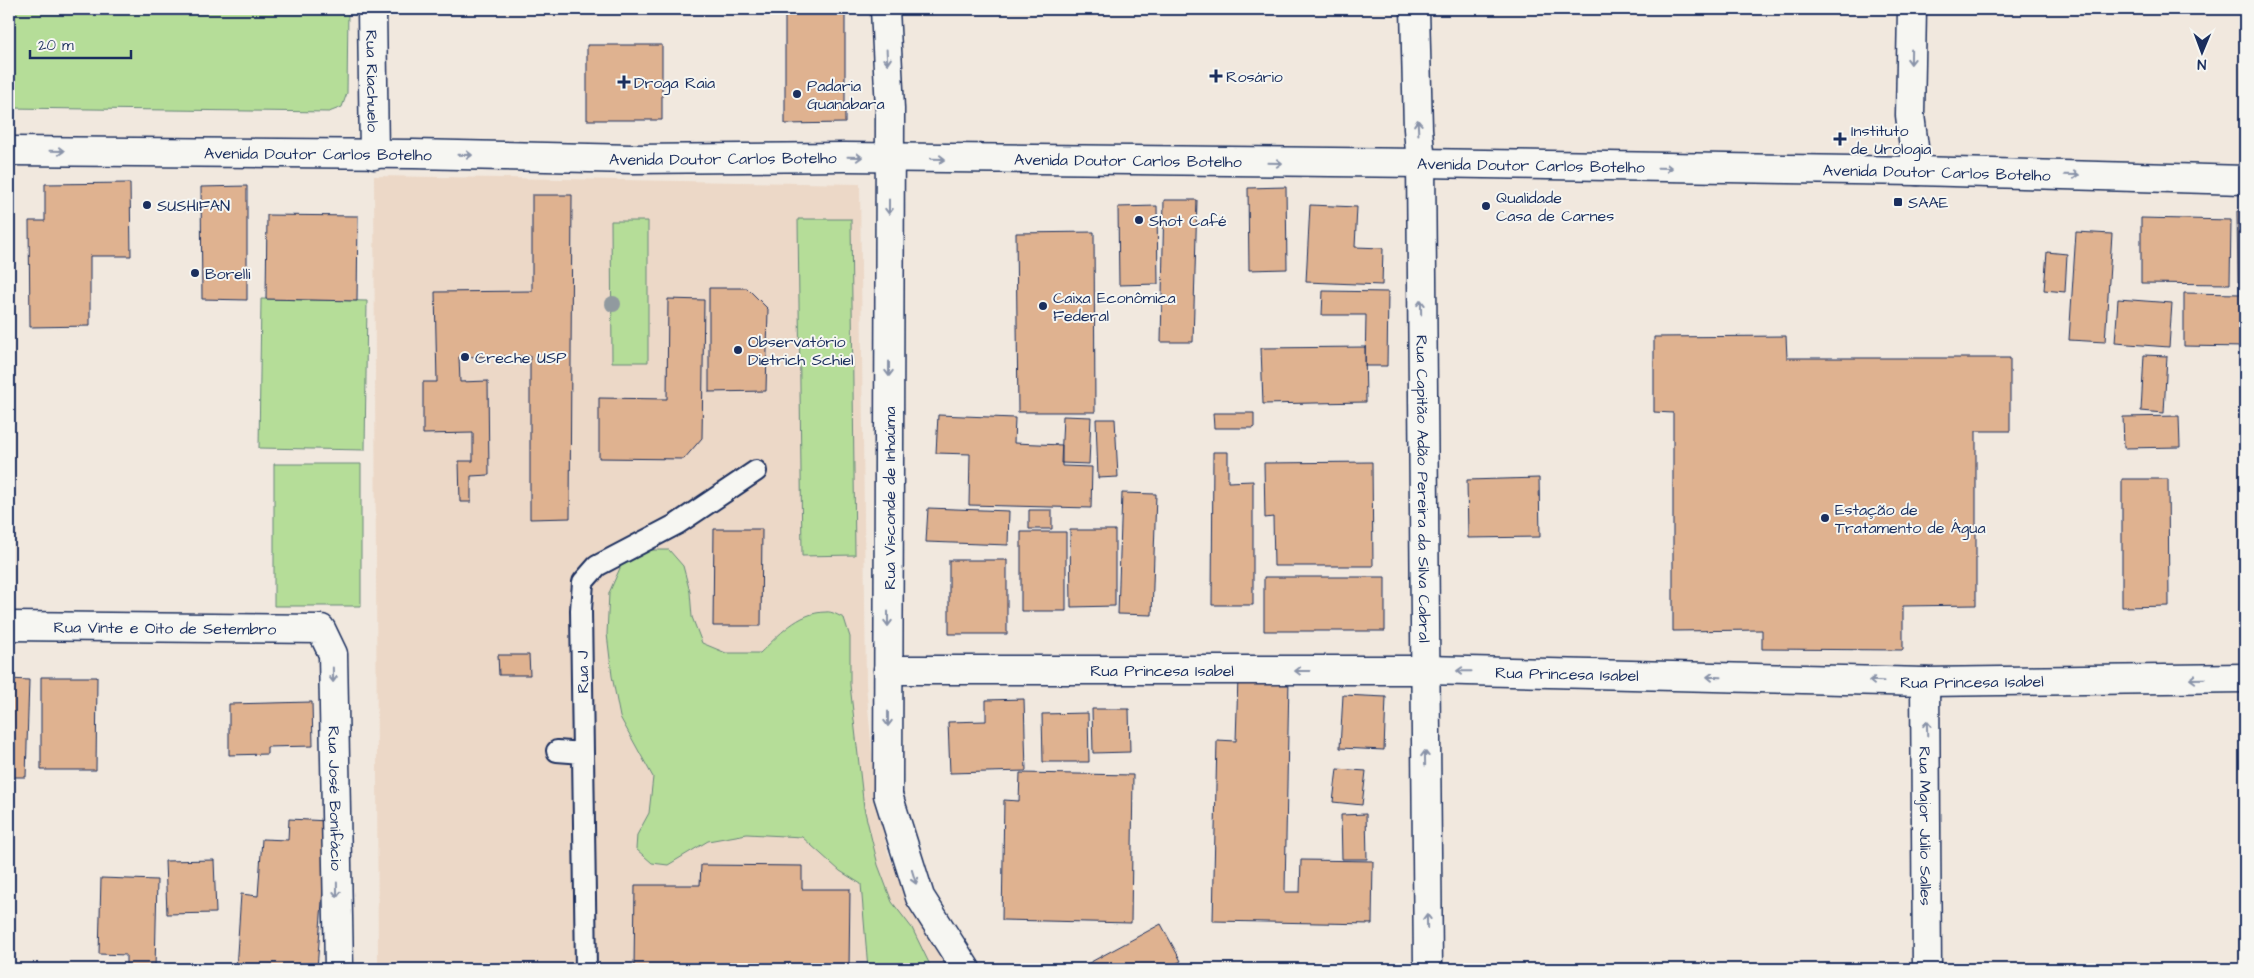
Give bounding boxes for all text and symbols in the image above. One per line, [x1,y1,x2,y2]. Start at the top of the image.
scale bar [30,28,131,60]
north arrow [2176,28,2226,78]
street label: Rua Riachuelo [360,30,384,132]
text: 20 m [38,35,74,56]
one-way arrow [883,49,892,65]
one-way arrow [1906,49,1916,65]
text: N [2197,54,2206,74]
place label: Rosário [1226,66,1283,88]
marker: Rosário [1210,70,1222,82]
place label: Droga Raia [634,72,715,95]
place label: Padaria Guanabara [807,75,885,115]
marker: Droga Raia [618,76,630,88]
marker: Padaria Guanabara [791,88,803,100]
one-way arrow [1413,119,1423,135]
place label: Instituto de Urologia [1851,120,1931,161]
marker: Instituto de Urologia [1833,132,1847,146]
street label: Avenida Doutor Carlos Botelho [204,142,432,166]
one-way arrow [49,146,65,156]
street label: Avenida Doutor Carlos Botelho [609,147,837,171]
street label: Avenida Doutor Carlos Botelho [1014,149,1242,173]
one-way arrow [457,150,473,159]
one-way arrow [846,152,863,162]
street label: Avenida Doutor Carlos Botelho [1417,153,1645,179]
one-way arrow [929,154,945,163]
one-way arrow [1266,158,1283,168]
street label: Avenida Doutor Carlos Botelho [1823,159,2051,187]
one-way arrow [1656,163,1673,173]
one-way arrow [2064,171,2080,180]
place label: Qualidade Casa de Carnes [1496,187,1614,227]
place label: SAAE [1908,192,1949,214]
place label: SUSHIFAN [157,195,230,217]
marker: SAAE [1892,196,1904,208]
one-way arrow [884,198,894,214]
marker: SUSHIFAN [141,199,153,211]
marker: Qualidade Casa de Carnes [1480,200,1492,212]
place label: Shot Café [1149,210,1227,232]
marker: Shot Café [1133,214,1145,226]
place label: Borelli [205,263,251,285]
marker: Borelli [189,267,201,279]
place label: Caixa Econômica Federal [1053,287,1176,327]
one-way arrow [1417,299,1426,315]
marker: Caixa Econômica Federal [1037,300,1049,312]
place label: Observatório Dietrich Schiel [748,331,854,371]
street label: Rua Capitão Adão Pereira da Silva Cabral [1410,335,1435,643]
marker: Observatório Dietrich Schiel [732,344,744,356]
place label: Creche USP [475,347,566,369]
marker: Creche USP [459,351,471,363]
one-way arrow [884,360,894,377]
street label: Rua Visconde de Inhaúma [879,406,901,590]
place label: Estação de Tratamento de Água [1835,499,1986,540]
marker: Estação de Tratamento de Água [1819,512,1831,524]
one-way arrow [883,610,893,627]
street label: Rua Vinte e Oito de Setembro [54,616,276,641]
street label: Rua J [572,650,594,693]
street label: Rua Princesa Isabel [1090,660,1234,682]
street label: Rua Princesa Isabel [1495,662,1639,687]
one-way arrow [1294,666,1310,676]
one-way arrow [1456,666,1472,676]
one-way arrow [329,667,338,683]
street label: Rua Princesa Isabel [1900,671,2044,694]
one-way arrow [1706,672,1722,681]
one-way arrow [2189,674,2205,684]
one-way arrow [1869,676,1885,686]
one-way arrow [883,710,893,726]
one-way arrow [1922,720,1931,736]
street label: Rua José Bonifácio [322,726,347,871]
street label: Rua Major Júlio Salles [1913,746,1937,906]
one-way arrow [1421,750,1430,766]
one-way arrow [909,869,919,885]
one-way arrow [332,882,342,898]
one-way arrow [1423,913,1432,929]

